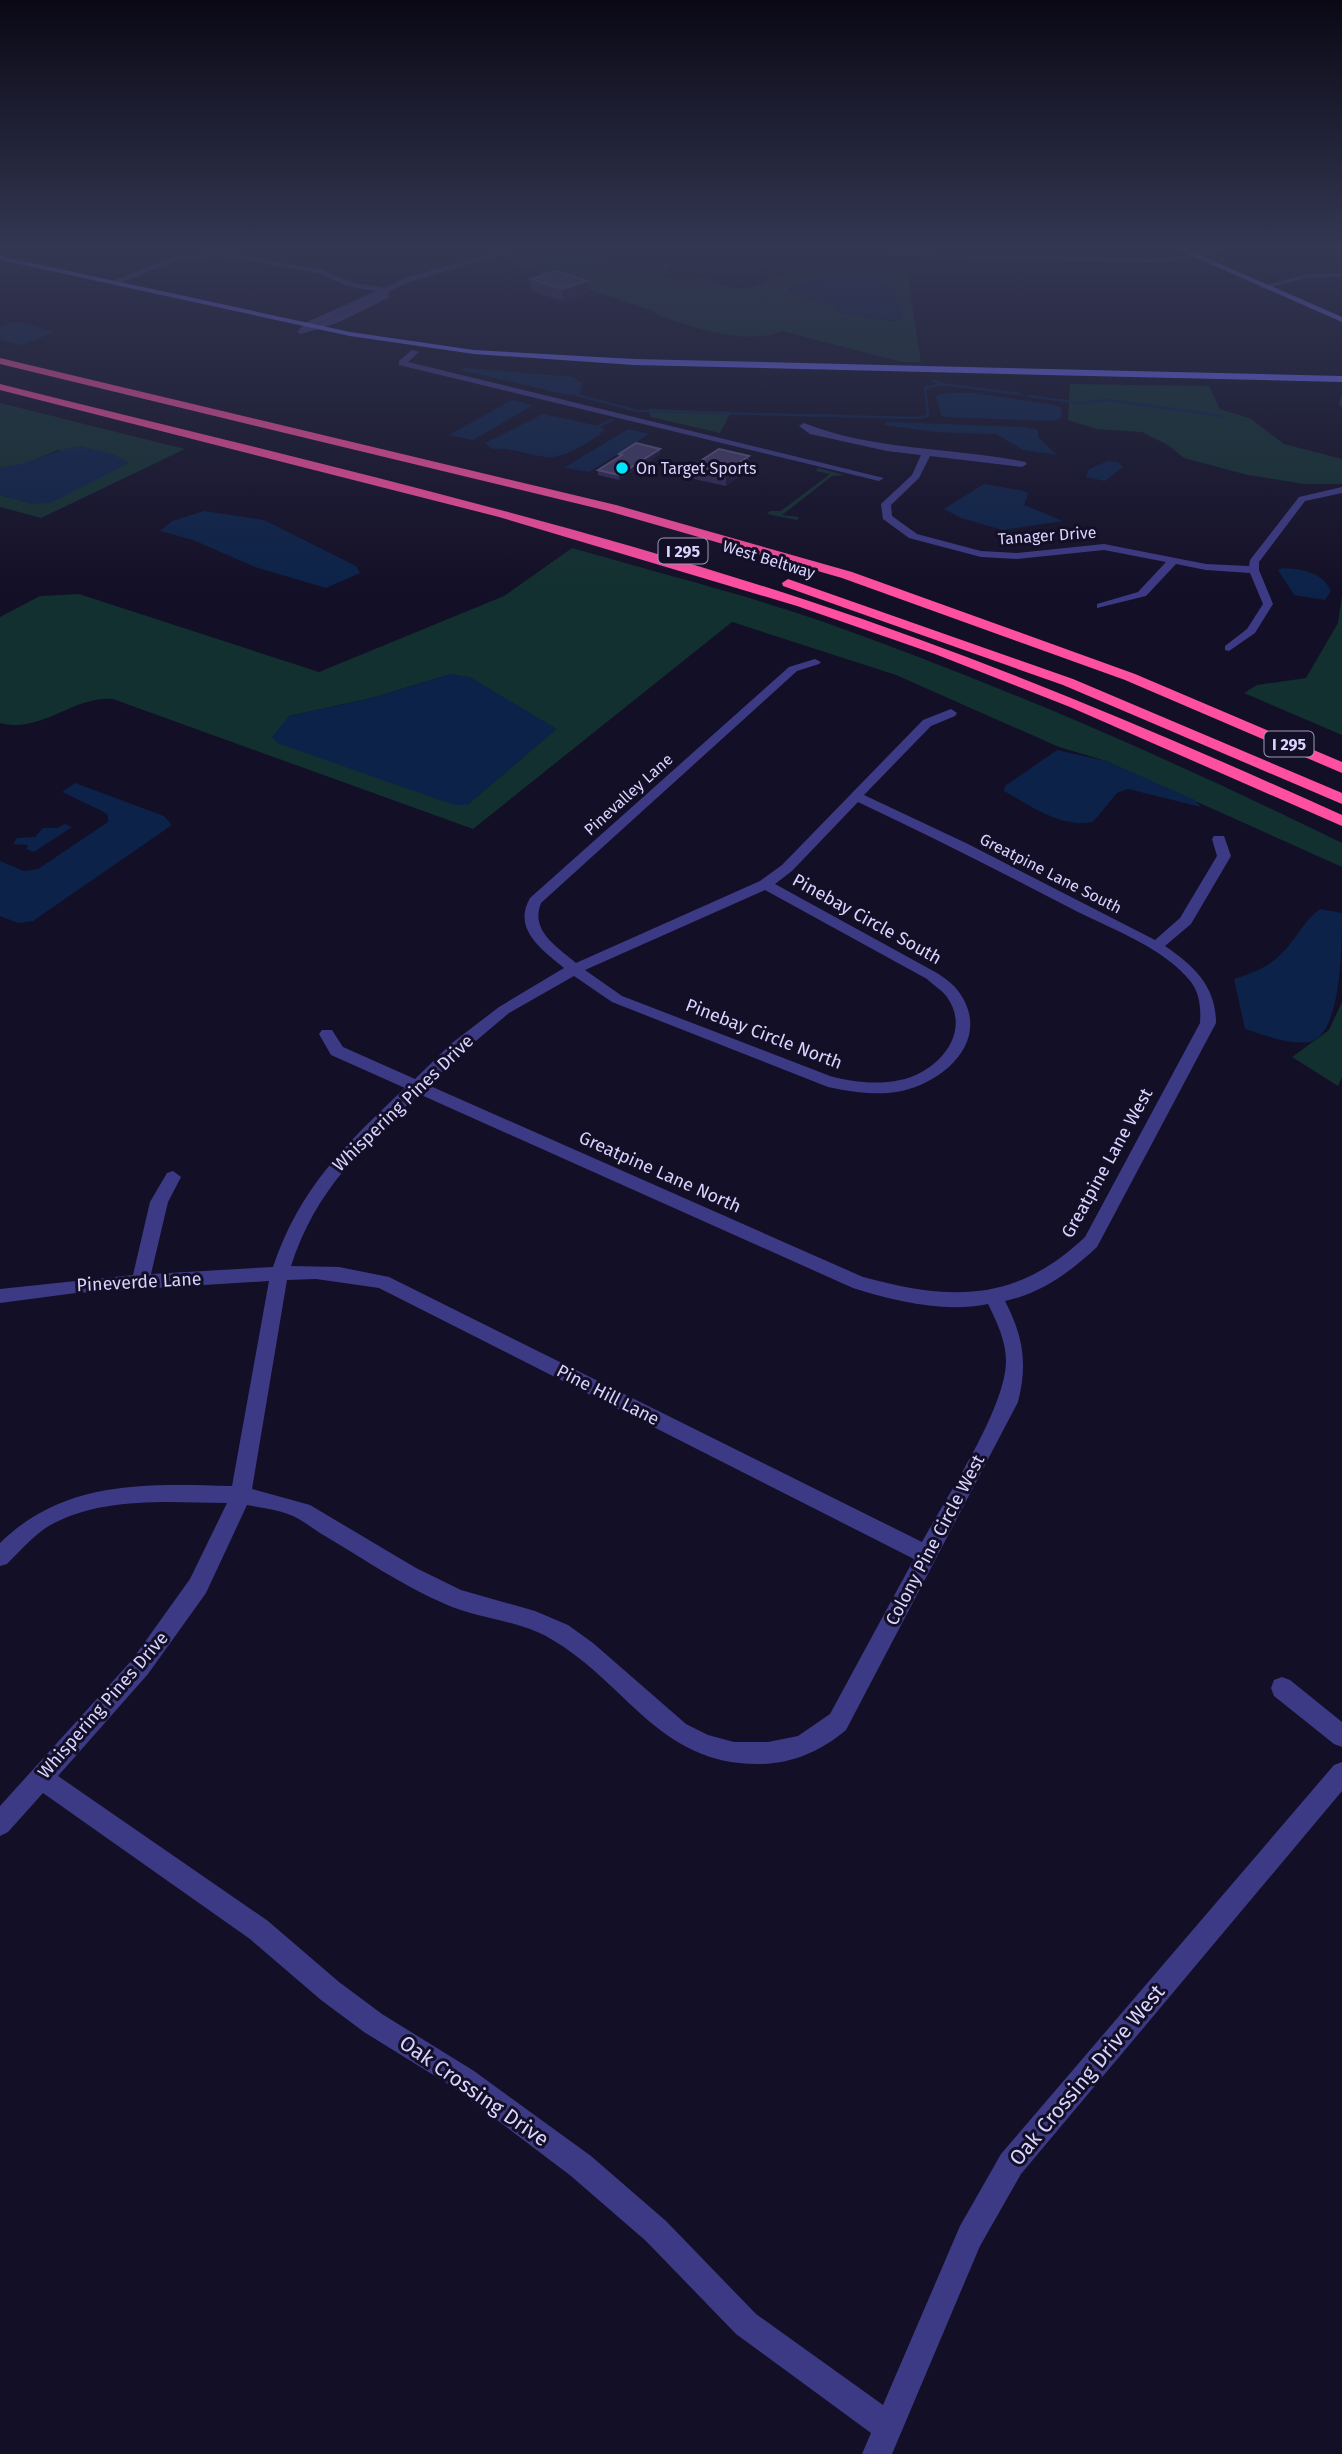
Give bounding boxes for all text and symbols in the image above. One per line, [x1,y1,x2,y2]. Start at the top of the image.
place label: On Target Sports [636,459,757,478]
marker: On Target Sports [614,460,630,476]
street label: Tanager Drive [997,523,1097,548]
street label: West Beltway [720,536,818,583]
road number: I 295 [658,538,708,564]
road number: I 295 [1264,732,1314,757]
street label: Pinevalley Lane [580,750,677,839]
street label: Greatpine Lane South [977,829,1125,917]
street label: Pinebay Circle South [788,869,946,969]
street label: Pinebay Circle North [682,994,846,1074]
street label: Whispering Pines Drive [328,1030,478,1176]
street label: Greatpine Lane West [1057,1084,1158,1242]
street label: Greatpine Lane North [576,1126,744,1218]
street label: Pineverde Lane [76,1268,202,1296]
street label: Pine Hill Lane [553,1360,663,1430]
street label: Colony Pine Circle West [881,1451,990,1629]
street label: Whispering Pines Drive [33,1627,173,1783]
street label: Oak Crossing Drive West [1004,1979,1171,2171]
street label: Oak Crossing Drive [394,2030,554,2152]

